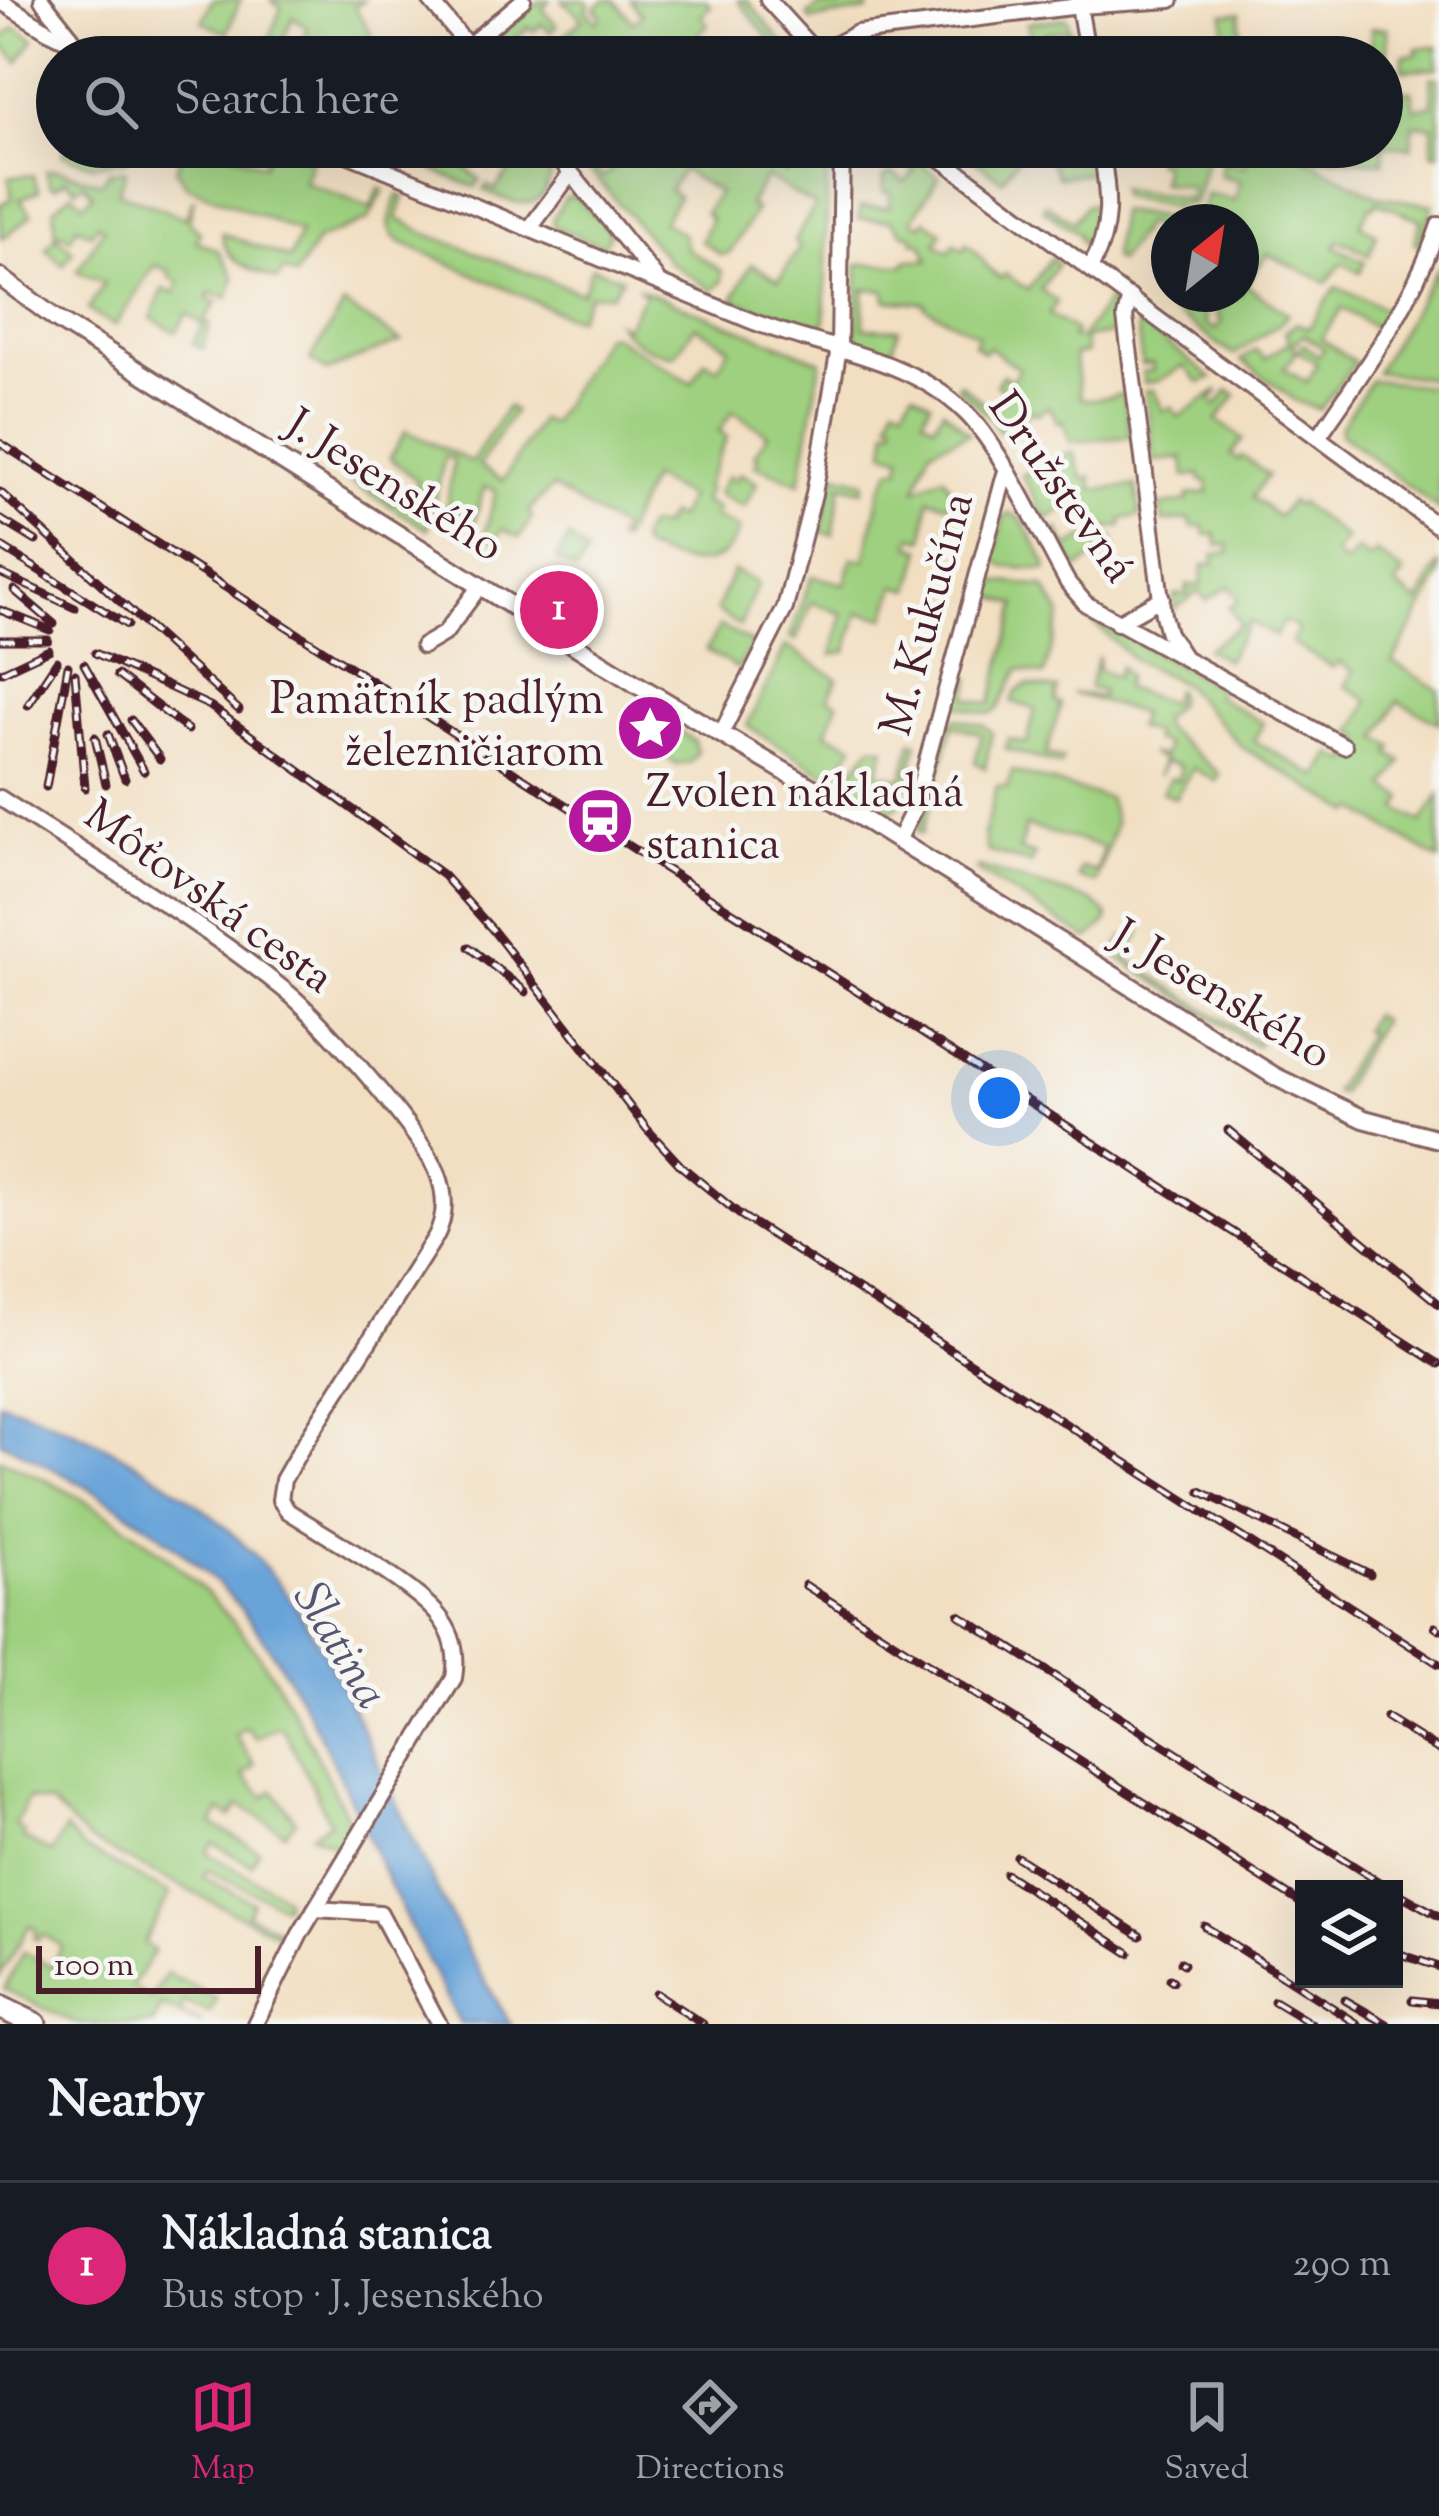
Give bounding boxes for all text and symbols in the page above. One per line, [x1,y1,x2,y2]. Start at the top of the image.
search box [36,36,1403,168]
icon: search [78,69,144,135]
text: Search here [174,70,400,135]
north arrow [1151,204,1259,312]
street label: Družstevná [969,380,1149,598]
street label: J. Jesenského [269,394,515,581]
street label: M. Kukučína [866,486,994,744]
pin: 1 [520,565,598,655]
place label: Pamätník padlým železničiarom [270,670,604,787]
place icon: Pamätník padlým železničiarom [615,693,685,763]
place label: Zvolen nákladná stanica [646,763,964,880]
street label: Môťovská cesta [69,786,345,1012]
station icon: Zvolen nákladná stanica [565,786,635,856]
street label: J. Jesenského [1095,904,1342,1088]
your location [969,1068,1029,1128]
water label: Slatina [273,1571,403,1723]
map controls [1295,1880,1403,1988]
button: layers [1295,1880,1403,1988]
scale bar [36,1940,261,1993]
text: 100 m [54,1943,134,1991]
text: Nearby [48,2066,205,2139]
text: Nákladná stanica [162,2205,492,2270]
text: 1 [80,2238,94,2294]
text: 290 m [1293,2238,1391,2294]
text: Bus stop · J. Jesenského [162,2270,544,2326]
tab: Map [190,2374,256,2494]
tab: Directions [636,2374,785,2494]
tab: Saved [1164,2374,1249,2494]

